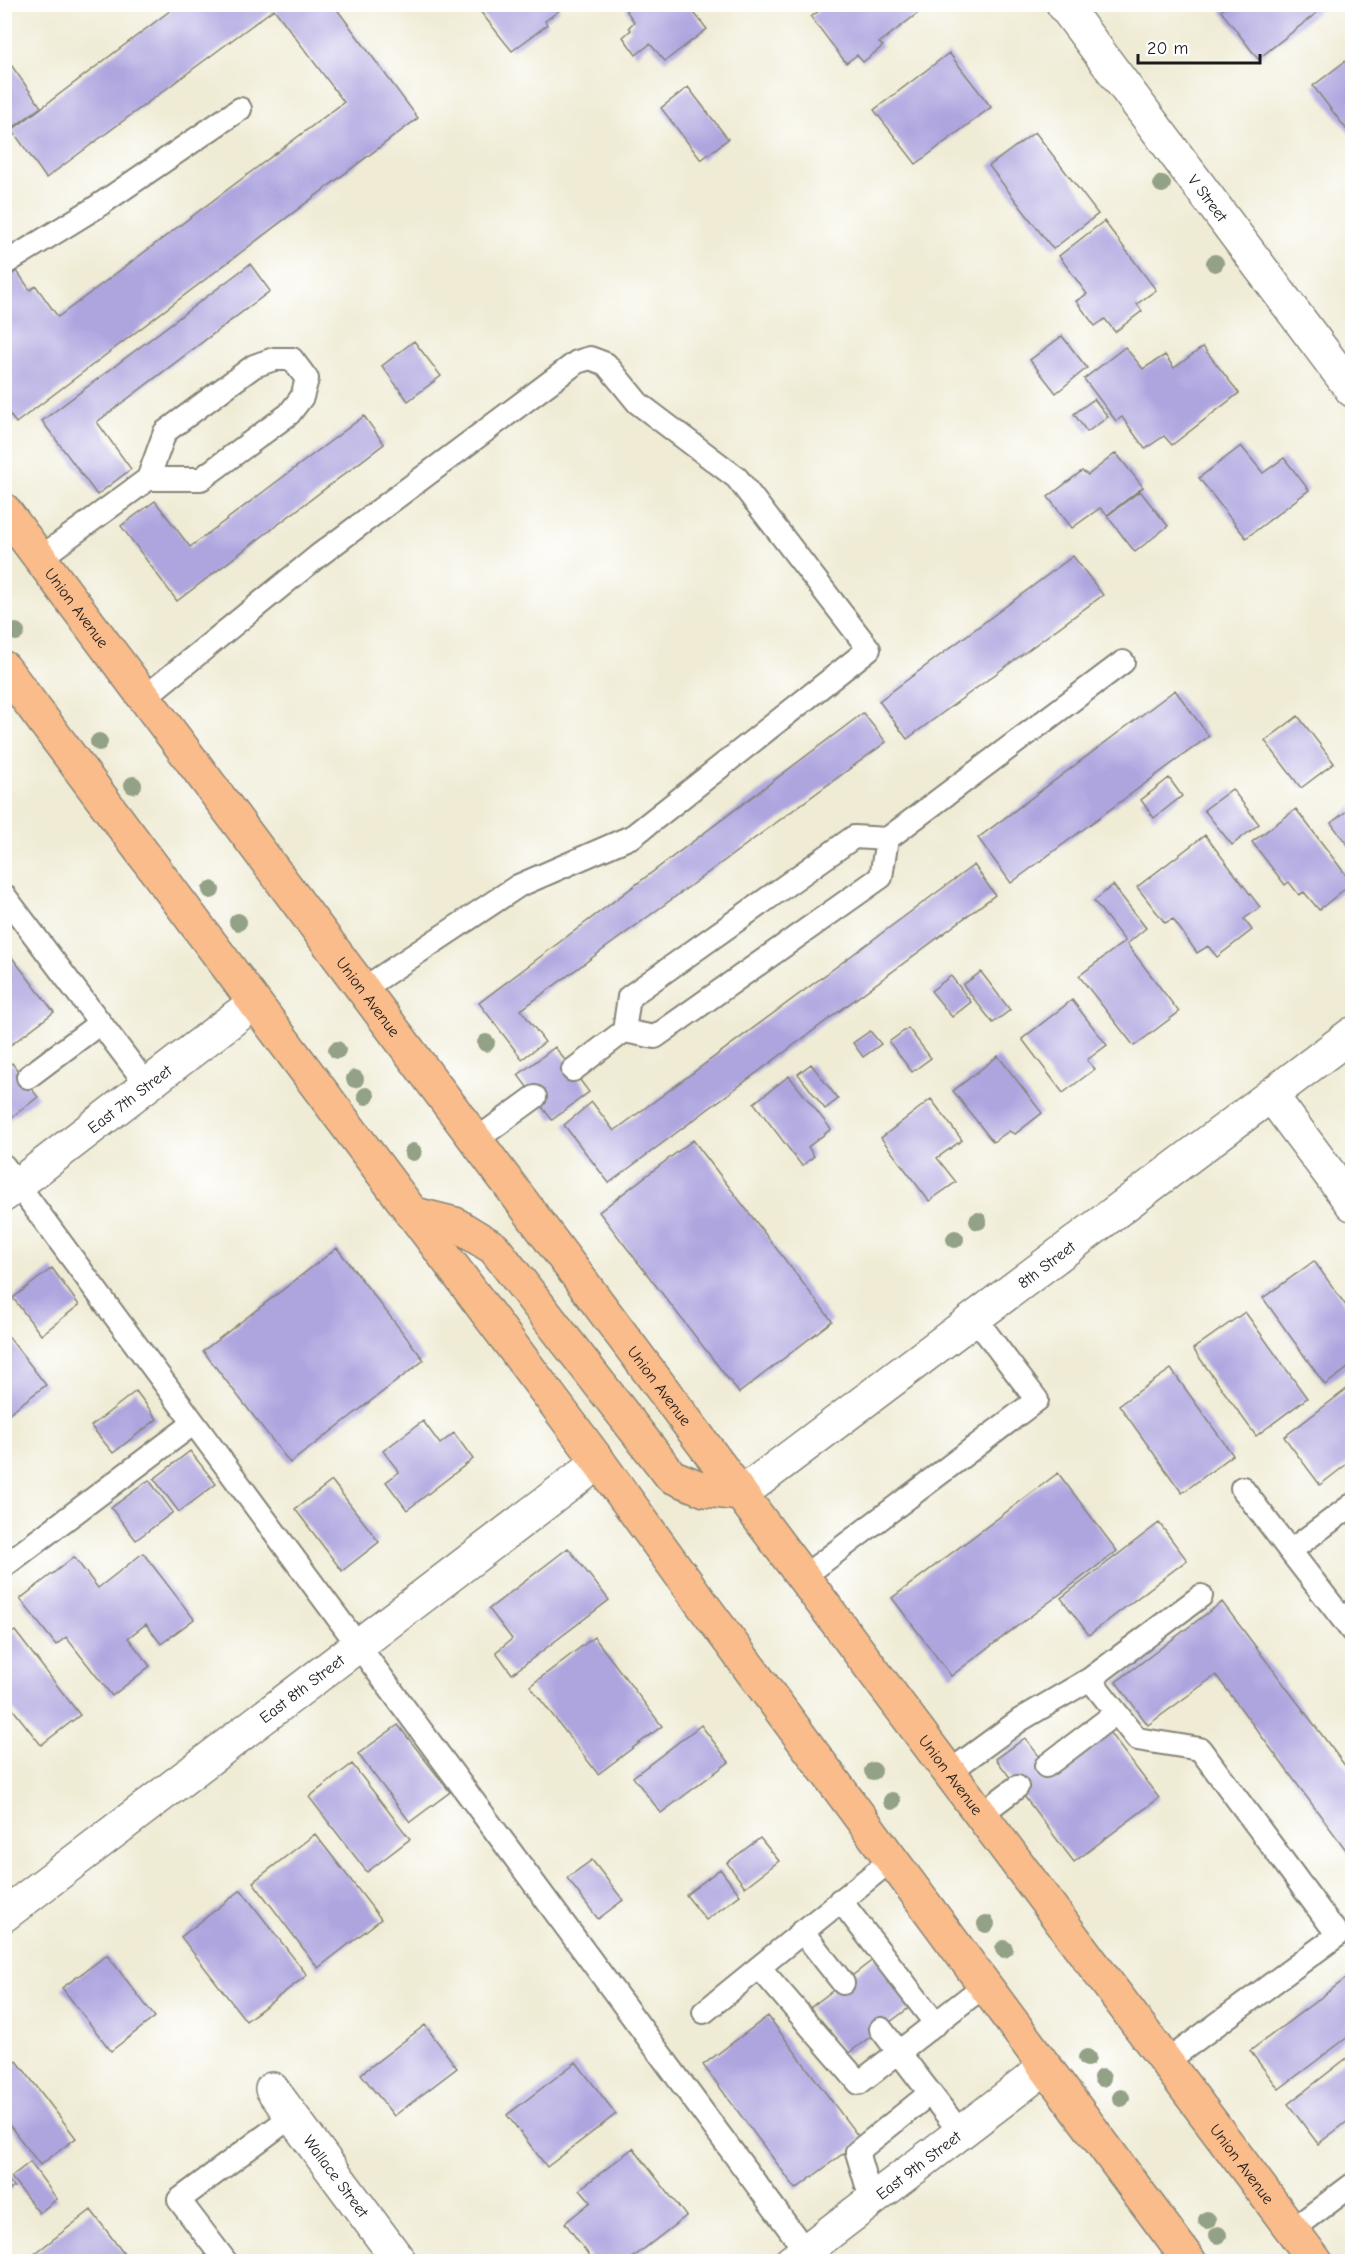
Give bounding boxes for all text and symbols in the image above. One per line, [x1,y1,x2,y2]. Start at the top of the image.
scale bar [1138,27,1260,65]
text: 20 m [1147,38,1188,59]
street label: V Street [1184,171,1231,226]
street label: Union Avenue [41,565,112,652]
street label: Union Avenue [332,954,403,1041]
street label: East 7th Street [84,1061,176,1137]
street label: 8th Street [1015,1237,1079,1292]
street label: Union Avenue [623,1343,695,1430]
street label: East 8th Street [256,1651,348,1727]
street label: Union Avenue [915,1732,986,1819]
street label: Union Avenue [1206,2121,1277,2208]
street label: East 9th Street [873,2127,965,2204]
street label: Wallace Street [299,2132,372,2221]

